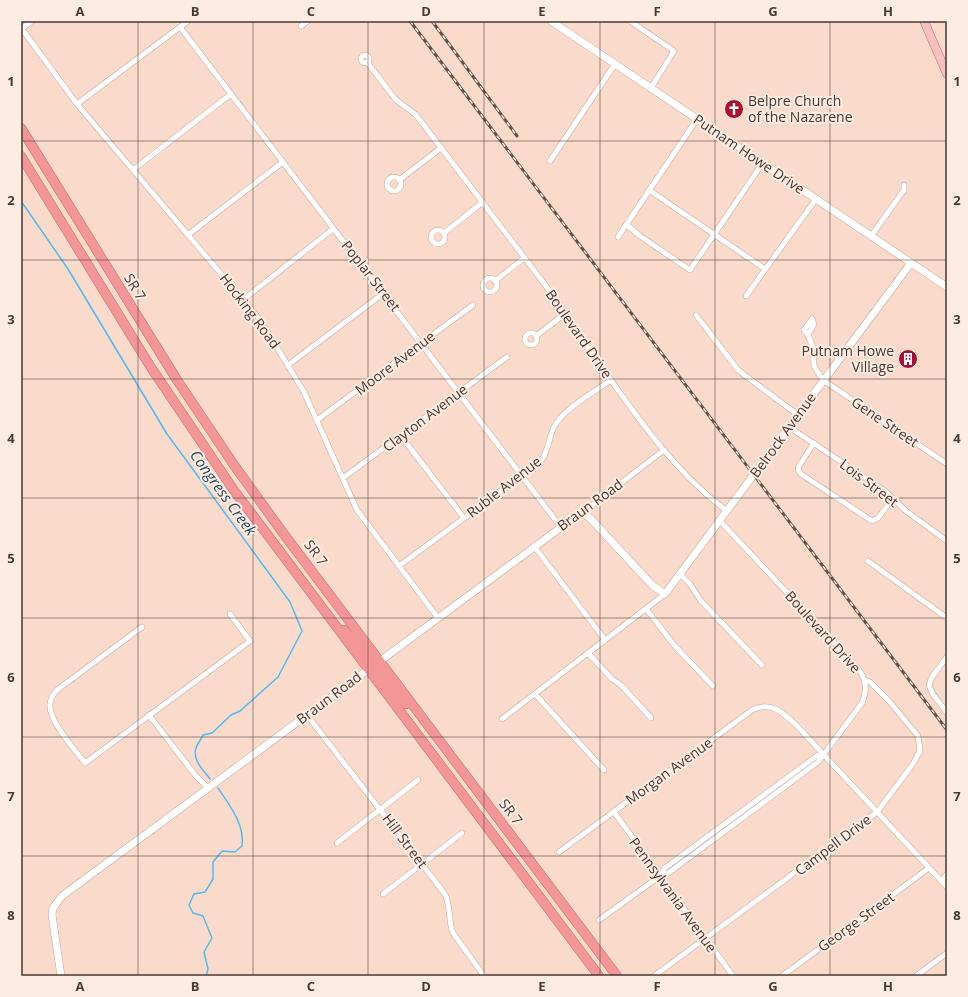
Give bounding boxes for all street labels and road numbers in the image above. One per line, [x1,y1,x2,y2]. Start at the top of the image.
street label: Putnam Howe Drive [690,109,809,198]
street label: Poplar Street [338,236,405,315]
street label: Hocking Road [216,269,285,352]
street label: SR 7 [120,270,151,304]
street label: Boulevard Drive [542,285,617,382]
street label: Moore Avenue [351,326,439,399]
street label: Clayton Avenue [378,379,471,456]
street label: Belrock Avenue [745,388,820,481]
street label: Gene Street [848,392,923,451]
street label: Ruble Avenue [463,451,545,522]
street label: Lois Street [836,454,902,511]
street label: Braun Road [553,474,626,535]
street label: SR 7 [300,536,332,570]
street label: Boulevard Drive [781,587,865,677]
street label: Braun Road [292,667,365,728]
street label: Morgan Avenue [621,733,716,809]
street label: SR 7 [495,795,527,829]
street label: Hill Street [379,810,432,872]
street label: Campell Drive [791,810,875,880]
street label: Pennsylvania Avenue [625,833,722,956]
street label: George Street [814,887,898,956]

